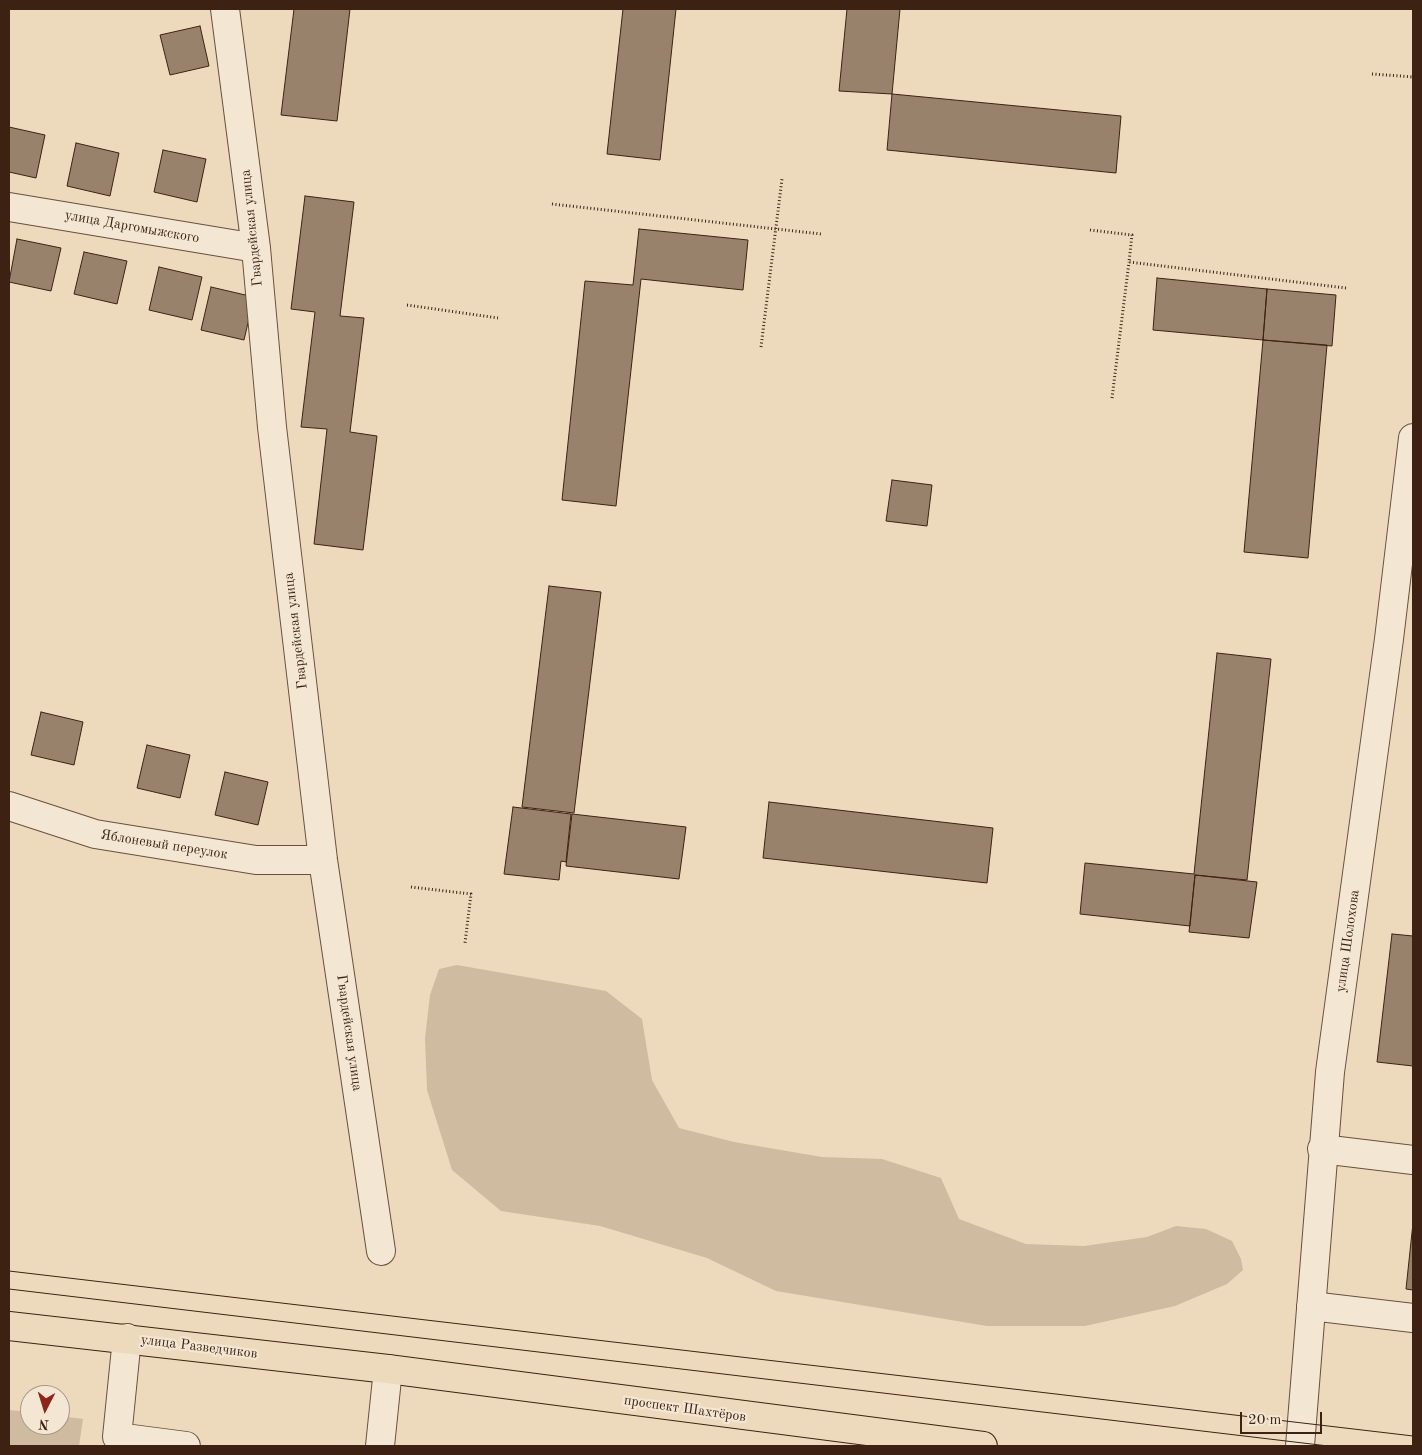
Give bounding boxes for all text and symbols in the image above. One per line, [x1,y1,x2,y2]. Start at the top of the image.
street label: Гвардейская улица [238,169,266,287]
street label: улица Даргомыжского [63,207,201,247]
street label: Гвардейская улица [281,572,311,690]
street label: Яблоневый переулок [99,827,229,863]
street label: улица Шолохова [1332,889,1364,993]
street label: Гвардейская улица [333,974,365,1092]
street label: улица Разведчиков [140,1332,258,1362]
north arrow [20,1385,70,1435]
street label: проспект Шахтёров [623,1392,747,1426]
scale bar [1242,1402,1324,1434]
text: 20 m [1248,1413,1282,1428]
text: N [38,1417,50,1431]

